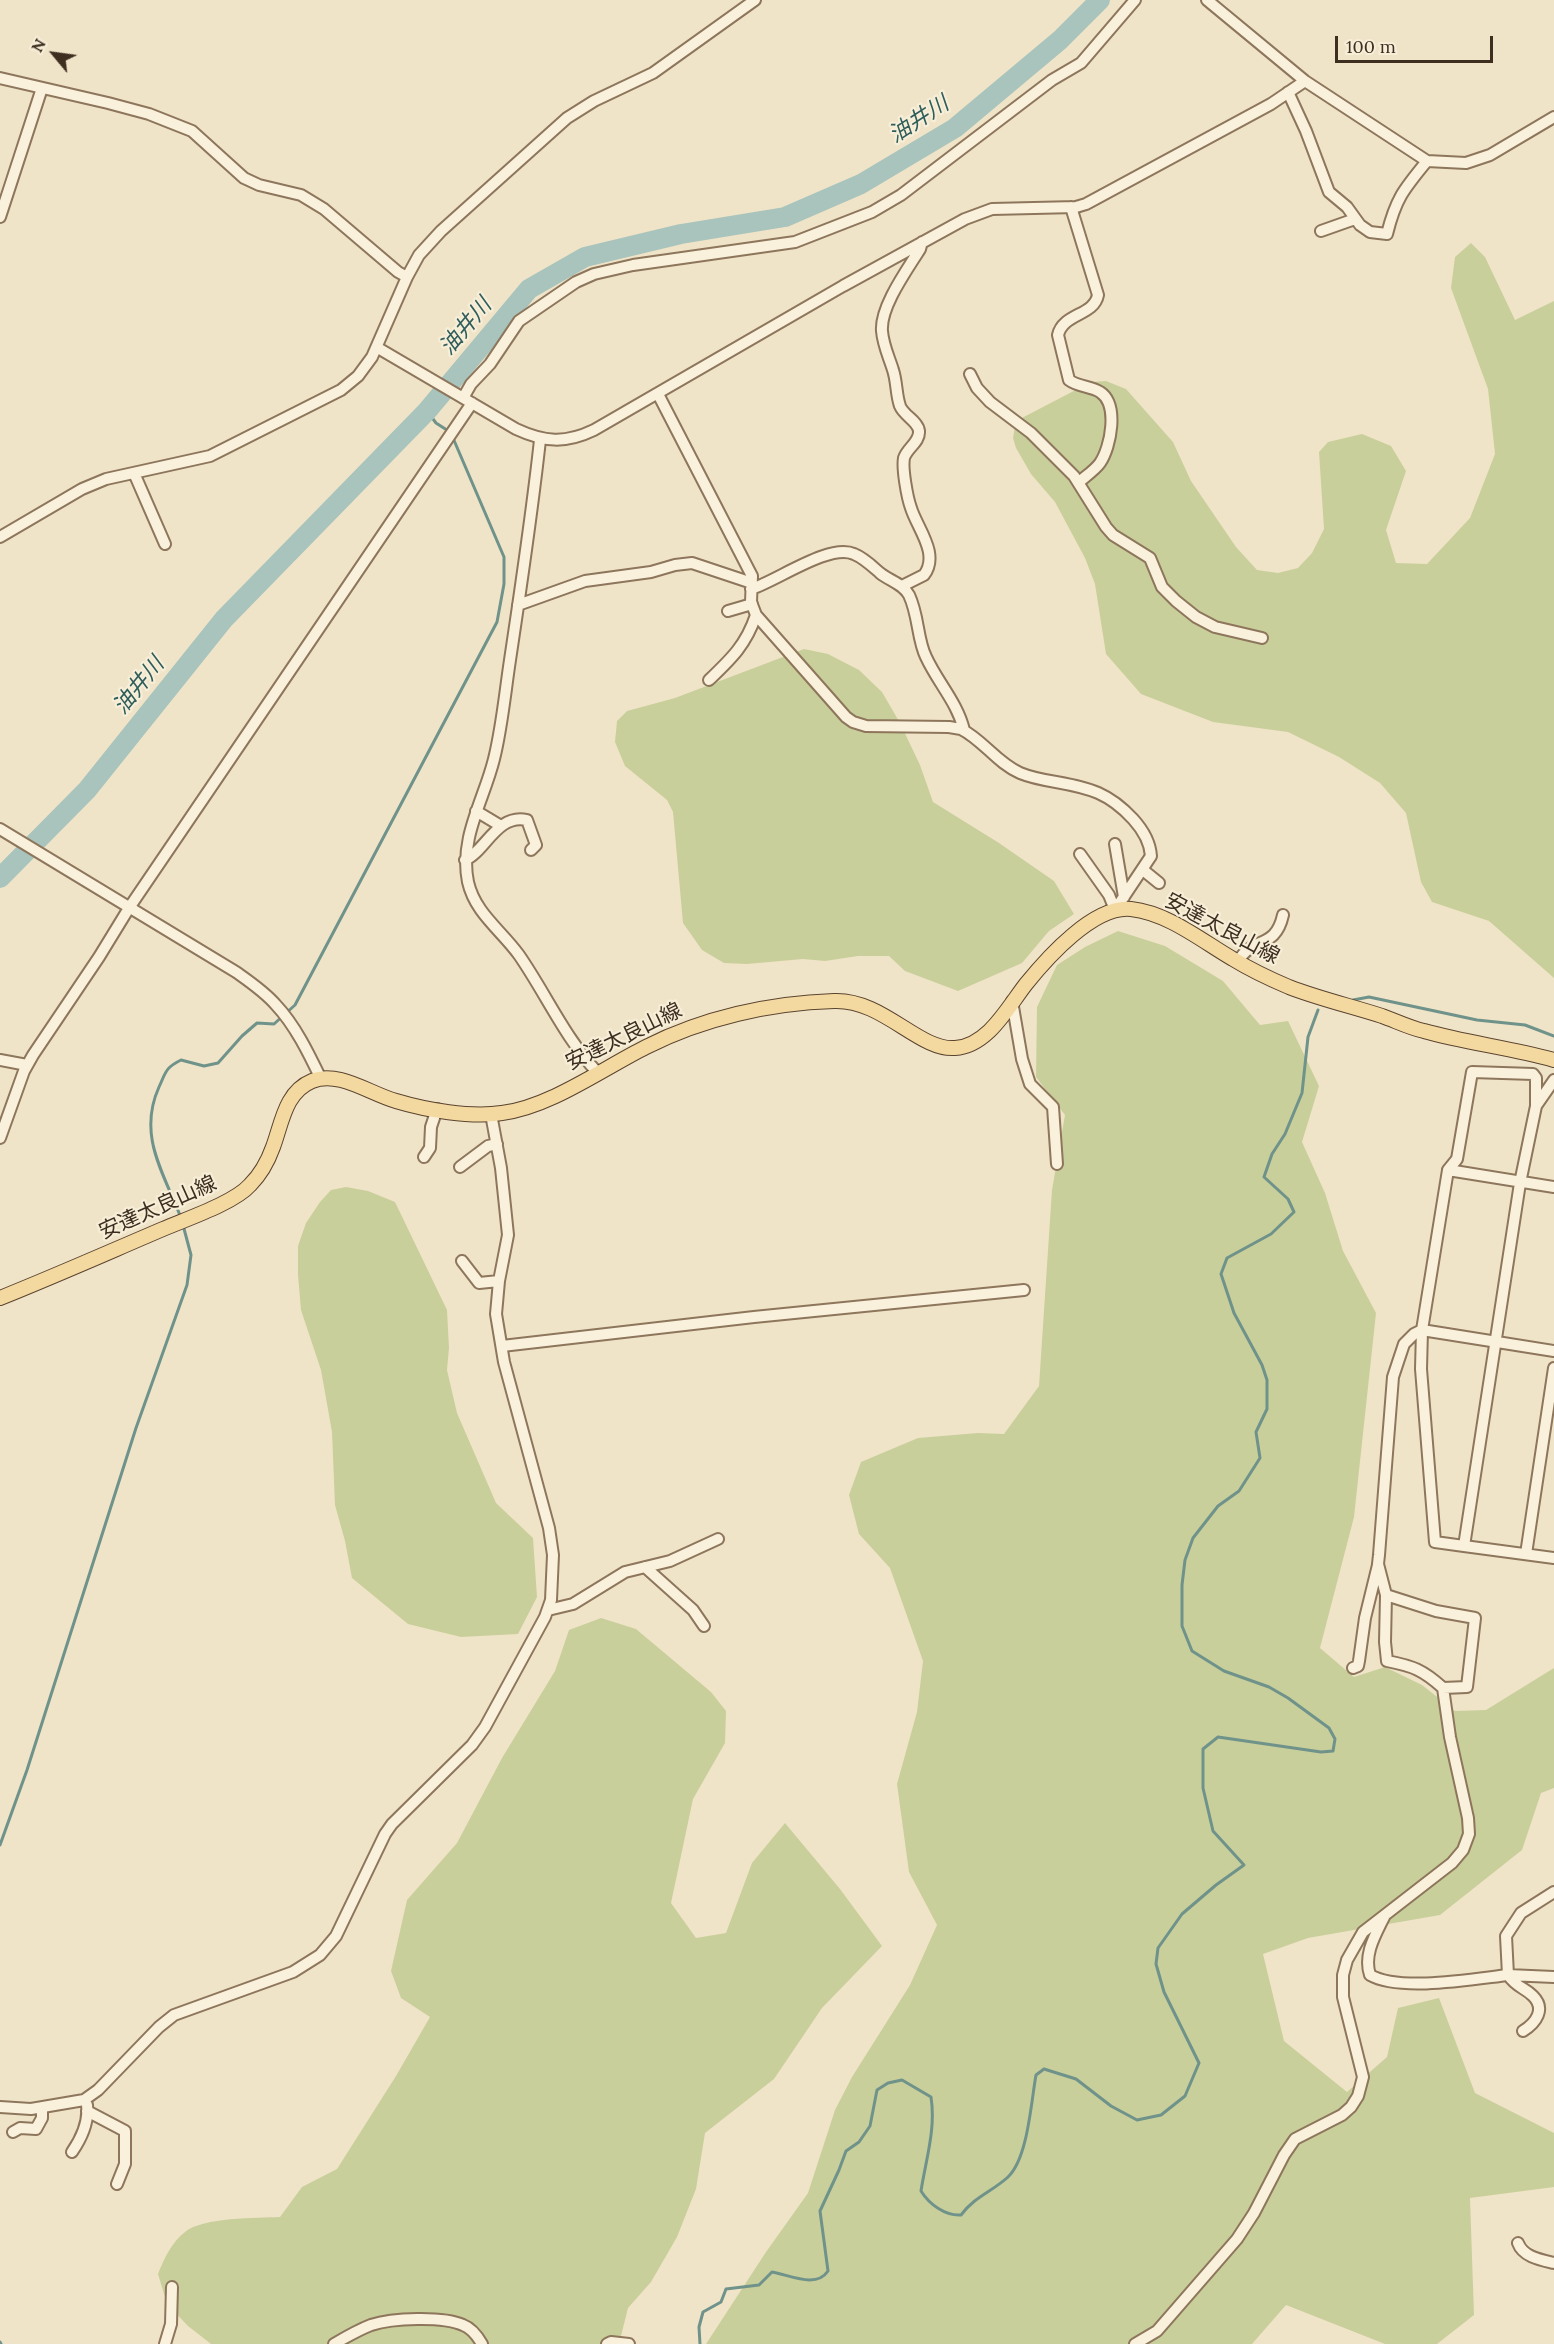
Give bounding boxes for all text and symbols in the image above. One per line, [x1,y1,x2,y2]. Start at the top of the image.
north arrow [24,24,84,84]
scale bar [1338,24,1496,62]
text: N [27,35,50,56]
text: 100 m [1346,35,1396,58]
water label: 油井川 [884,91,954,149]
water label: 油井川 [435,293,497,361]
water label: 油井川 [108,652,170,720]
street label: 安達太良山線 [1160,888,1284,970]
street label: 安達太良山線 [562,998,686,1076]
street label: 安達太良山線 [95,1171,221,1245]

